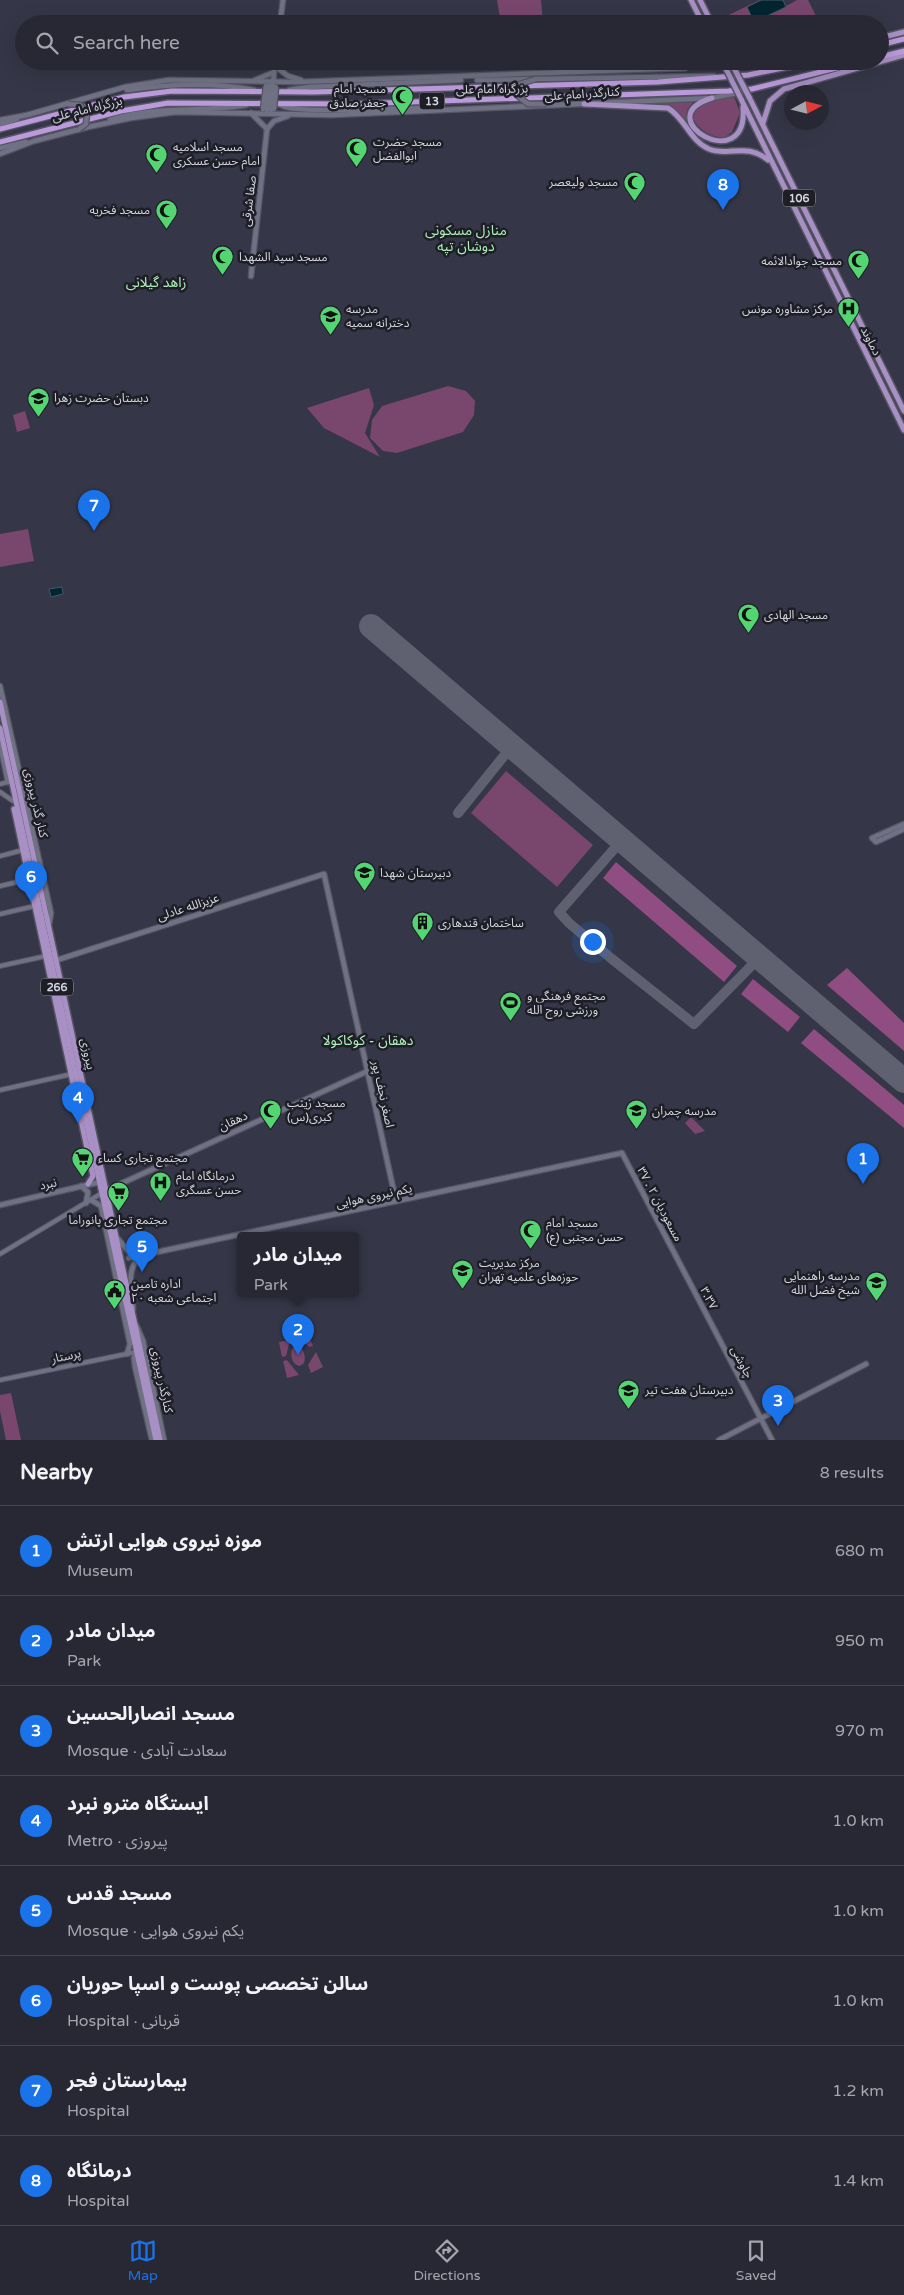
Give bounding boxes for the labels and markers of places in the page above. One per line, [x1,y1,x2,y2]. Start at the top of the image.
place label: مسجد امام جعفر صادق [330,82,386,110]
mosque icon: مسجد امام جعفر صادق [390,84,414,115]
place label: مسجد حضرت ابوالفضل [373,135,442,163]
mosque icon: مسجد حضرت ابوالفضل [345,137,369,168]
place label: مسجد اسلامیه امام حسن عسکری [173,140,260,170]
mosque icon: مسجد اسلامیه امام حسن عسکری [145,142,169,173]
pin: 8 [707,169,739,210]
mosque icon: مسجد ولیعصر [622,170,646,201]
place label: مسجد ولیعصر [548,175,618,189]
mosque icon: مسجد فخریه [154,198,178,229]
place label: مسجد فخریه [90,203,150,217]
mosque icon: مسجد سید الشهدا [211,245,235,276]
mosque icon: مسجد جوادالائمه [846,249,870,280]
place label: مسجد سید الشهدا [239,250,328,264]
place label: مسجد جوادالائمه [761,254,842,268]
hospital icon: مرکز مشاوره مونس [837,297,861,328]
place label: مدرسه دخترانه سمیه [346,302,410,330]
place label: مرکز مشاوره مونس [742,302,833,316]
school or university icon: مدرسه دخترانه سمیه [318,304,342,335]
school or university icon: دبستان حضرت زهرا [26,386,50,417]
place label: دبستان حضرت زهرا [54,391,149,405]
pin: 7 [78,490,110,531]
mosque icon: مسجد الهادی [736,603,760,634]
place label: مسجد الهادی [764,608,828,622]
pin: 6 [15,861,47,902]
school or university icon: دبیرستان شهدا [352,861,376,892]
place label: دبیرستان شهدا [380,866,452,880]
building icon: ساختمان قندهاری [410,911,434,942]
place label: ساختمان قندهاری [438,916,524,930]
place label: مجتمع فرهنگی و ورزشی روح الله [527,989,606,1019]
sports icon: مجتمع فرهنگی و ورزشی روح الله [499,991,523,1022]
pin: 4 [62,1082,94,1123]
place label: مسجد زینب کبری(س) [287,1096,346,1124]
mosque icon: مسجد زینب کبری(س) [259,1098,283,1129]
school or university icon: مدرسه چمران [624,1099,648,1130]
place label: مدرسه چمران [652,1104,717,1119]
pin: 1 [847,1143,879,1184]
supermarket icon: مجتمع تجاری کساء [70,1146,94,1177]
place label: مجتمع تجاری کساء [98,1151,188,1167]
place label: درمانگاه امام حسن عسگری [176,1169,241,1197]
hospital icon: درمانگاه امام حسن عسگری [148,1171,172,1202]
supermarket icon: مجتمع تجاری پانوراما [106,1181,130,1212]
place label: مجتمع تجاری پانوراما [69,1213,167,1229]
place label: مسجد امام حسن مجتبی (ع) [546,1216,623,1246]
mosque icon: مسجد امام حسن مجتبی (ع) [518,1218,542,1249]
pin: 5 [126,1231,158,1272]
place label: مرکز مدیریت حوزه‌های علمیه تهران [479,1256,578,1284]
school or university icon: مرکز مدیریت حوزه‌های علمیه تهران [451,1258,475,1289]
place label: مدرسه راهنمایی شیخ فضل الله [784,1269,860,1299]
school or university icon: مدرسه راهنمایی شیخ فضل الله [864,1271,888,1302]
place label: اداره تامین اجتماعی شعبه ۲۰ [131,1277,216,1305]
public building icon: اداره تامین اجتماعی شعبه ۲۰ [103,1279,127,1310]
pin: 2 [282,1314,314,1355]
school or university icon: دبیرستان هفت تیر [617,1378,641,1409]
place label: دبیرستان هفت تیر [644,1383,734,1397]
pin: 3 [762,1385,794,1426]

